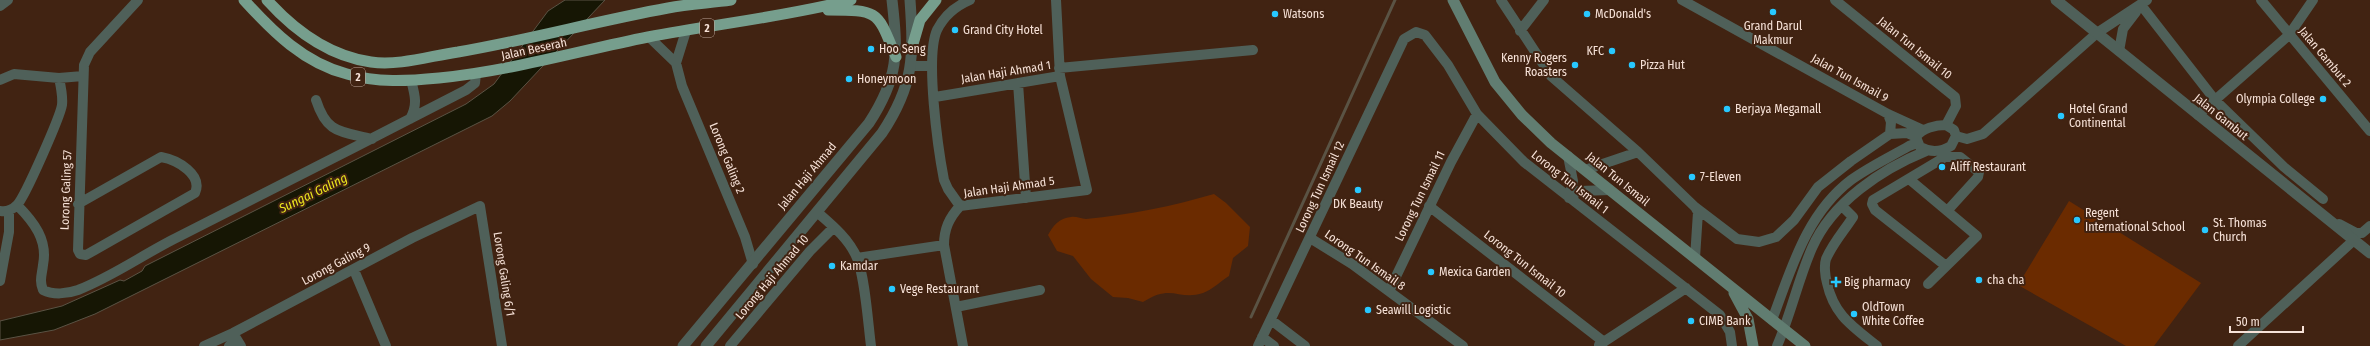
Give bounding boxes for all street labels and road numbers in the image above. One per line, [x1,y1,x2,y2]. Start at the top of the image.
street label: Jalan Tun Ismail 10 [1875,14,1955,82]
road number: 2 [700,19,714,37]
street label: Jalan Gambut 2 [2296,24,2354,90]
street label: Jalan Beserah [500,35,568,63]
street label: Jalan Tun Ismail 9 [1809,51,1891,105]
street label: Jalan Haji Ahmad 1 [960,58,1052,86]
road number: 2 [351,68,365,86]
street label: Jalan Gambut [2191,91,2251,143]
street label: Lorong Galing 2 [706,121,748,195]
street label: Lorong Tun Ismail 12 [1293,139,1347,235]
street label: Jalan Haji Ahmad [775,140,839,212]
street label: Lorong Tun Ismail 1 [1529,148,1611,216]
street label: Lorong Tun Ismail 11 [1392,149,1448,243]
street label: Jalan Tun Ismail [1584,149,1652,209]
street label: Lorong Galing 57 [58,150,74,230]
street label: Jalan Haji Ahmad 5 [963,174,1056,200]
street label: Lorong Tun Ismail 8 [1322,227,1408,293]
street label: Lorong Tun Ismail 10 [1481,228,1569,300]
street label: Lorong Galing 6/1 [490,231,518,317]
street label: Lorong Haji Ahmad 10 [733,232,811,322]
street label: Lorong Galing 9 [299,240,373,288]

